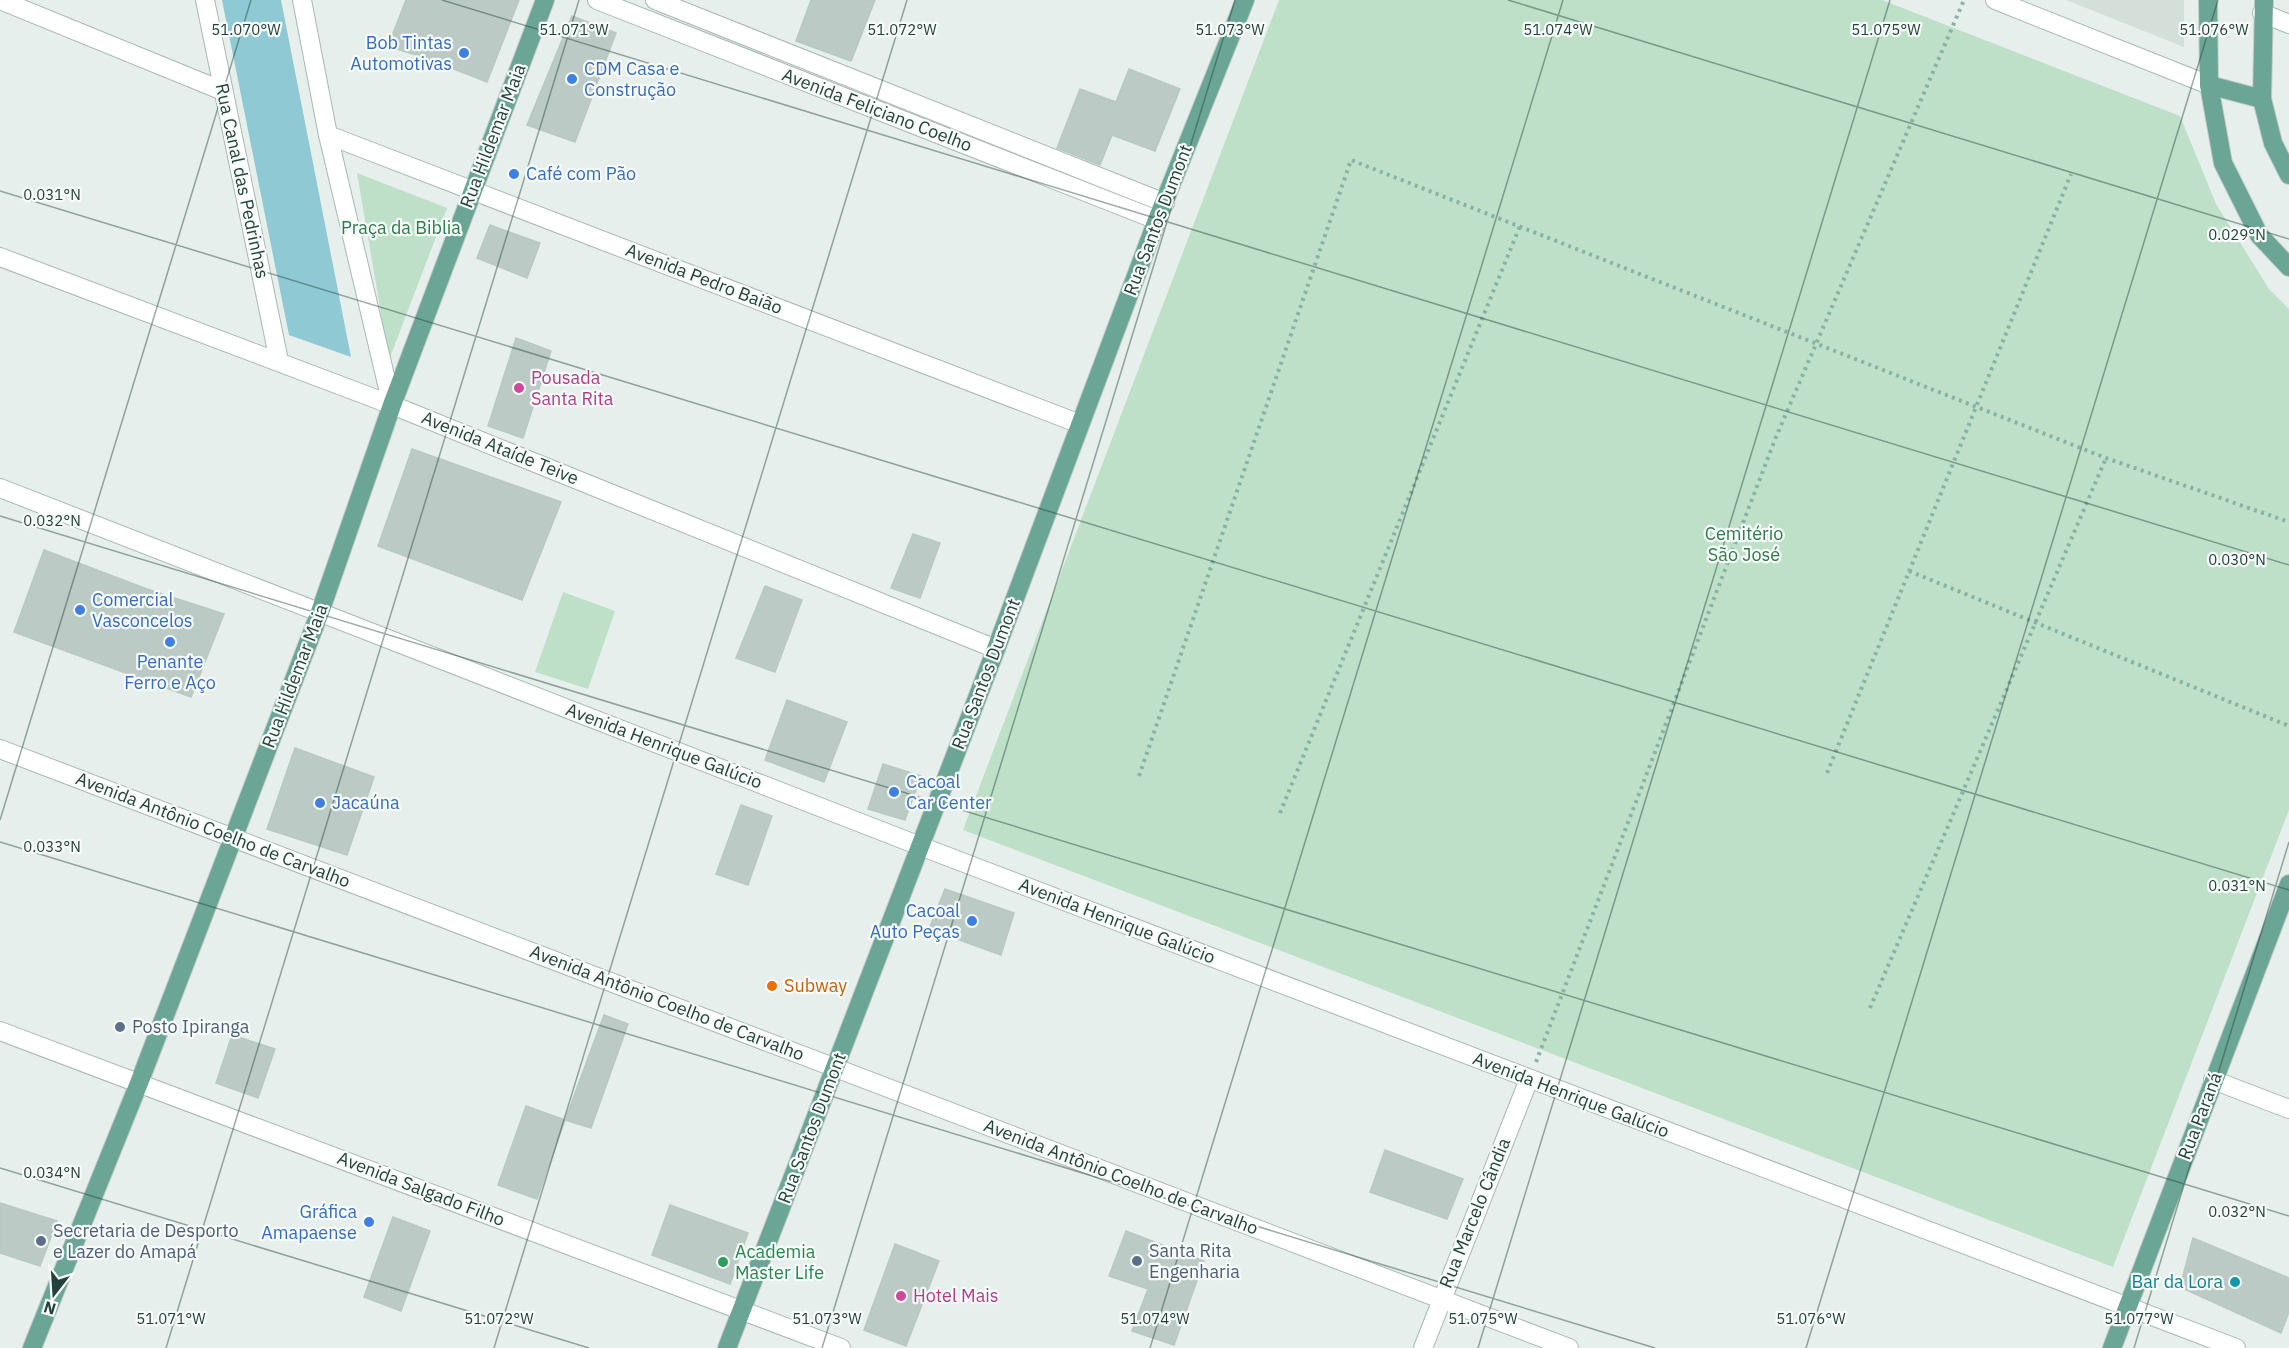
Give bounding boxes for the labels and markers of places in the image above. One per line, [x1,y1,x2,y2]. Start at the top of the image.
place label: Bob Tintas Automotivas [350,31,452,75]
marker: Bob Tintas Automotivas [457,46,471,60]
place label: CDM Casa e Construção [584,57,680,101]
marker: CDM Casa e Construção [565,72,579,86]
place label: Café com Pão [526,162,636,185]
marker: Café com Pão [507,167,521,181]
place label: Pousada Santa Rita [531,366,614,410]
marker: Pousada Santa Rita [512,381,526,395]
place label: Comercial Vasconcelos [92,588,193,632]
marker: Comercial Vasconcelos [73,603,87,617]
marker: Penante Ferro e Aço [163,635,177,649]
place label: Penante Ferro e Aço [124,650,216,694]
place label: Cacoal Car Center [906,770,992,814]
marker: Cacoal Car Center [887,785,901,799]
place label: Jacaúna [332,791,400,814]
marker: Jacaúna [313,796,327,810]
place label: Cacoal Auto Peças [870,899,960,943]
marker: Cacoal Auto Peças [965,914,979,928]
place label: Subway [784,974,847,997]
marker: Subway [765,979,779,993]
place label: Posto Ipiranga [132,1015,250,1038]
marker: Posto Ipiranga [113,1020,127,1034]
place label: Gráfica Amapaense [261,1200,357,1244]
marker: Gráfica Amapaense [362,1215,376,1229]
place label: Secretaria de Desporto e Lazer do Amapá [53,1219,239,1263]
marker: Secretaria de Desporto e Lazer do Amapá [34,1234,48,1248]
place label: Santa Rita Engenharia [1149,1239,1240,1283]
place label: Academia Master Life [735,1240,824,1284]
marker: Santa Rita Engenharia [1130,1254,1144,1268]
marker: Academia Master Life [716,1255,730,1269]
place label: Bar da Lora [2131,1270,2223,1293]
marker: Bar da Lora [2228,1275,2242,1289]
place label: Hotel Mais [913,1284,999,1307]
marker: Hotel Mais [894,1289,908,1303]

